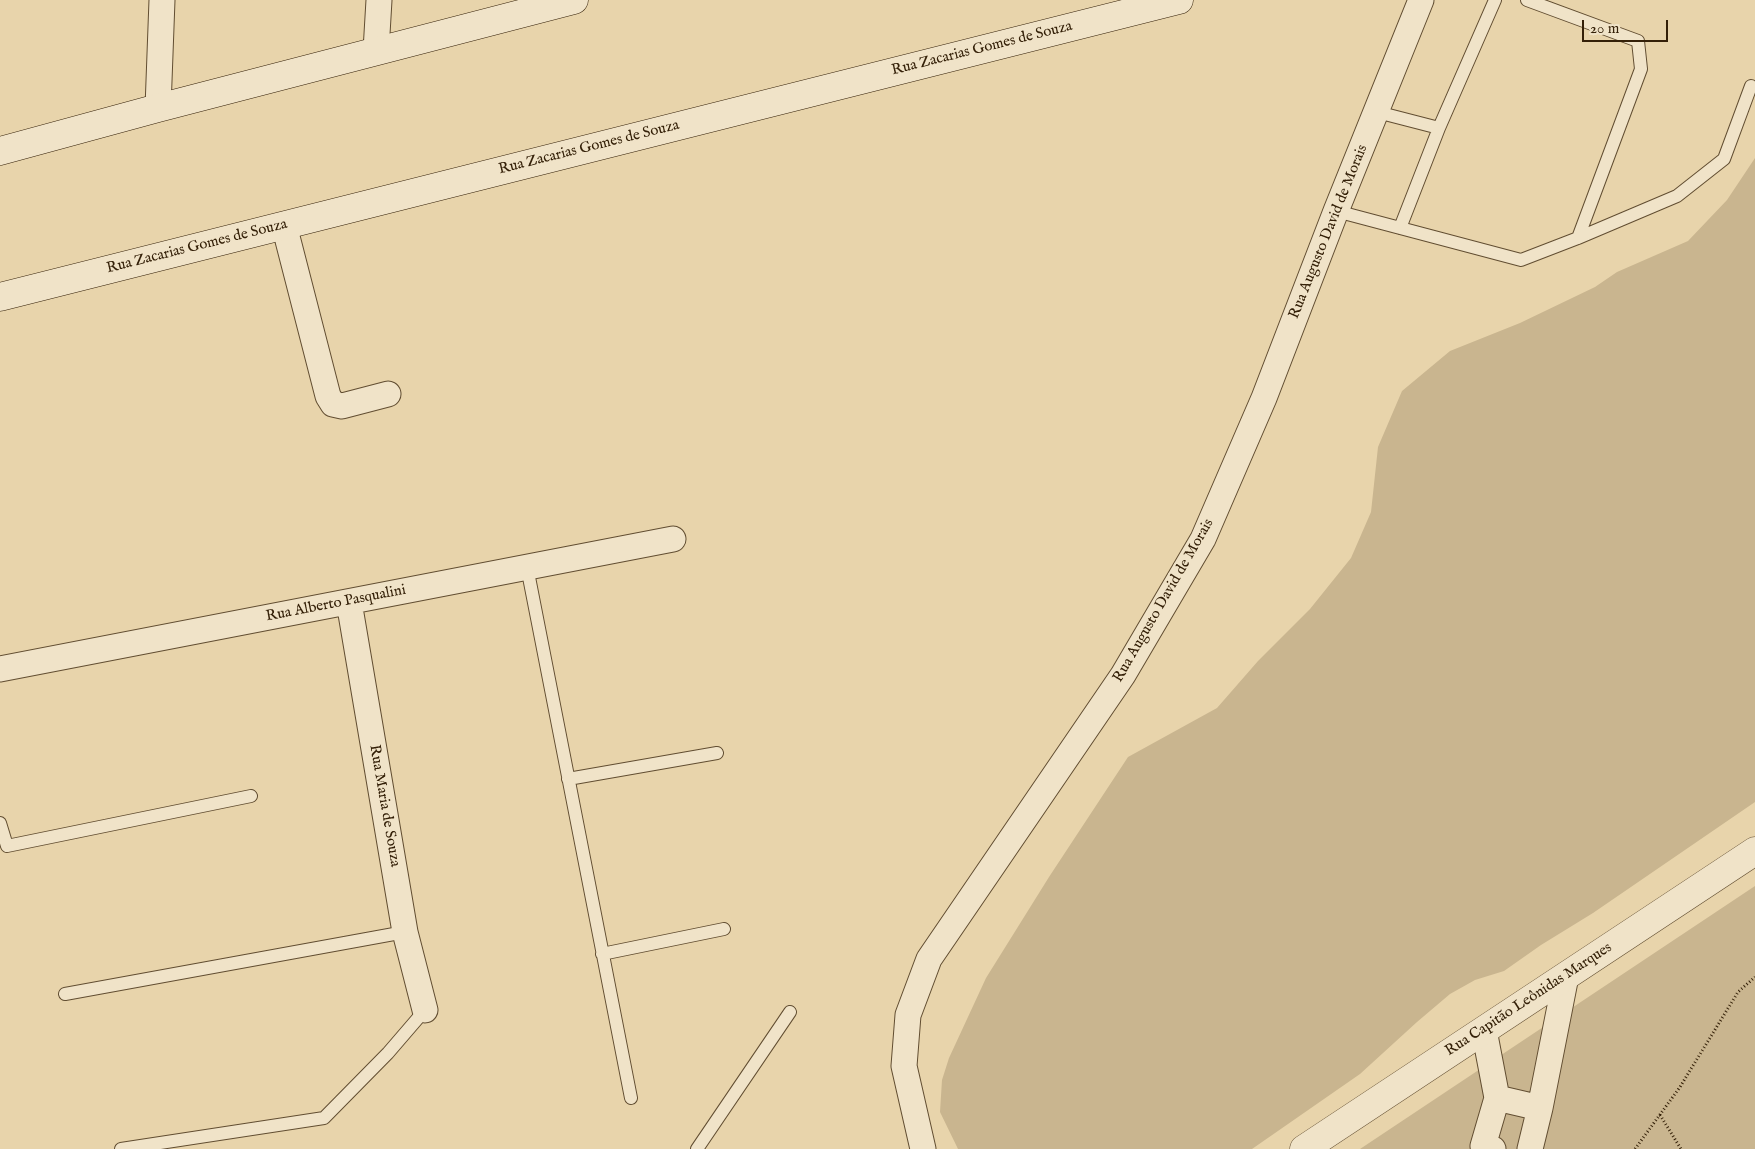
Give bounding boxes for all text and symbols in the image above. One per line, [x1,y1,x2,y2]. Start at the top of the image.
scale bar [1585,10,1671,42]
street label: Rua Zacarias Gomes de Souza [890,18,1074,80]
text: 20 m [1590,19,1619,38]
street label: Rua Zacarias Gomes de Souza [497,117,681,179]
street label: Rua Augusto David de Morais [1286,142,1372,322]
street label: Rua Zacarias Gomes de Souza [105,216,289,278]
street label: Rua Augusto David de Morais [1110,516,1218,686]
street label: Rua Alberto Pasqualini [265,582,407,626]
street label: Rua Maria de Souza [364,743,404,869]
street label: Rua Capitão Leônidas Marques [1442,939,1616,1061]

